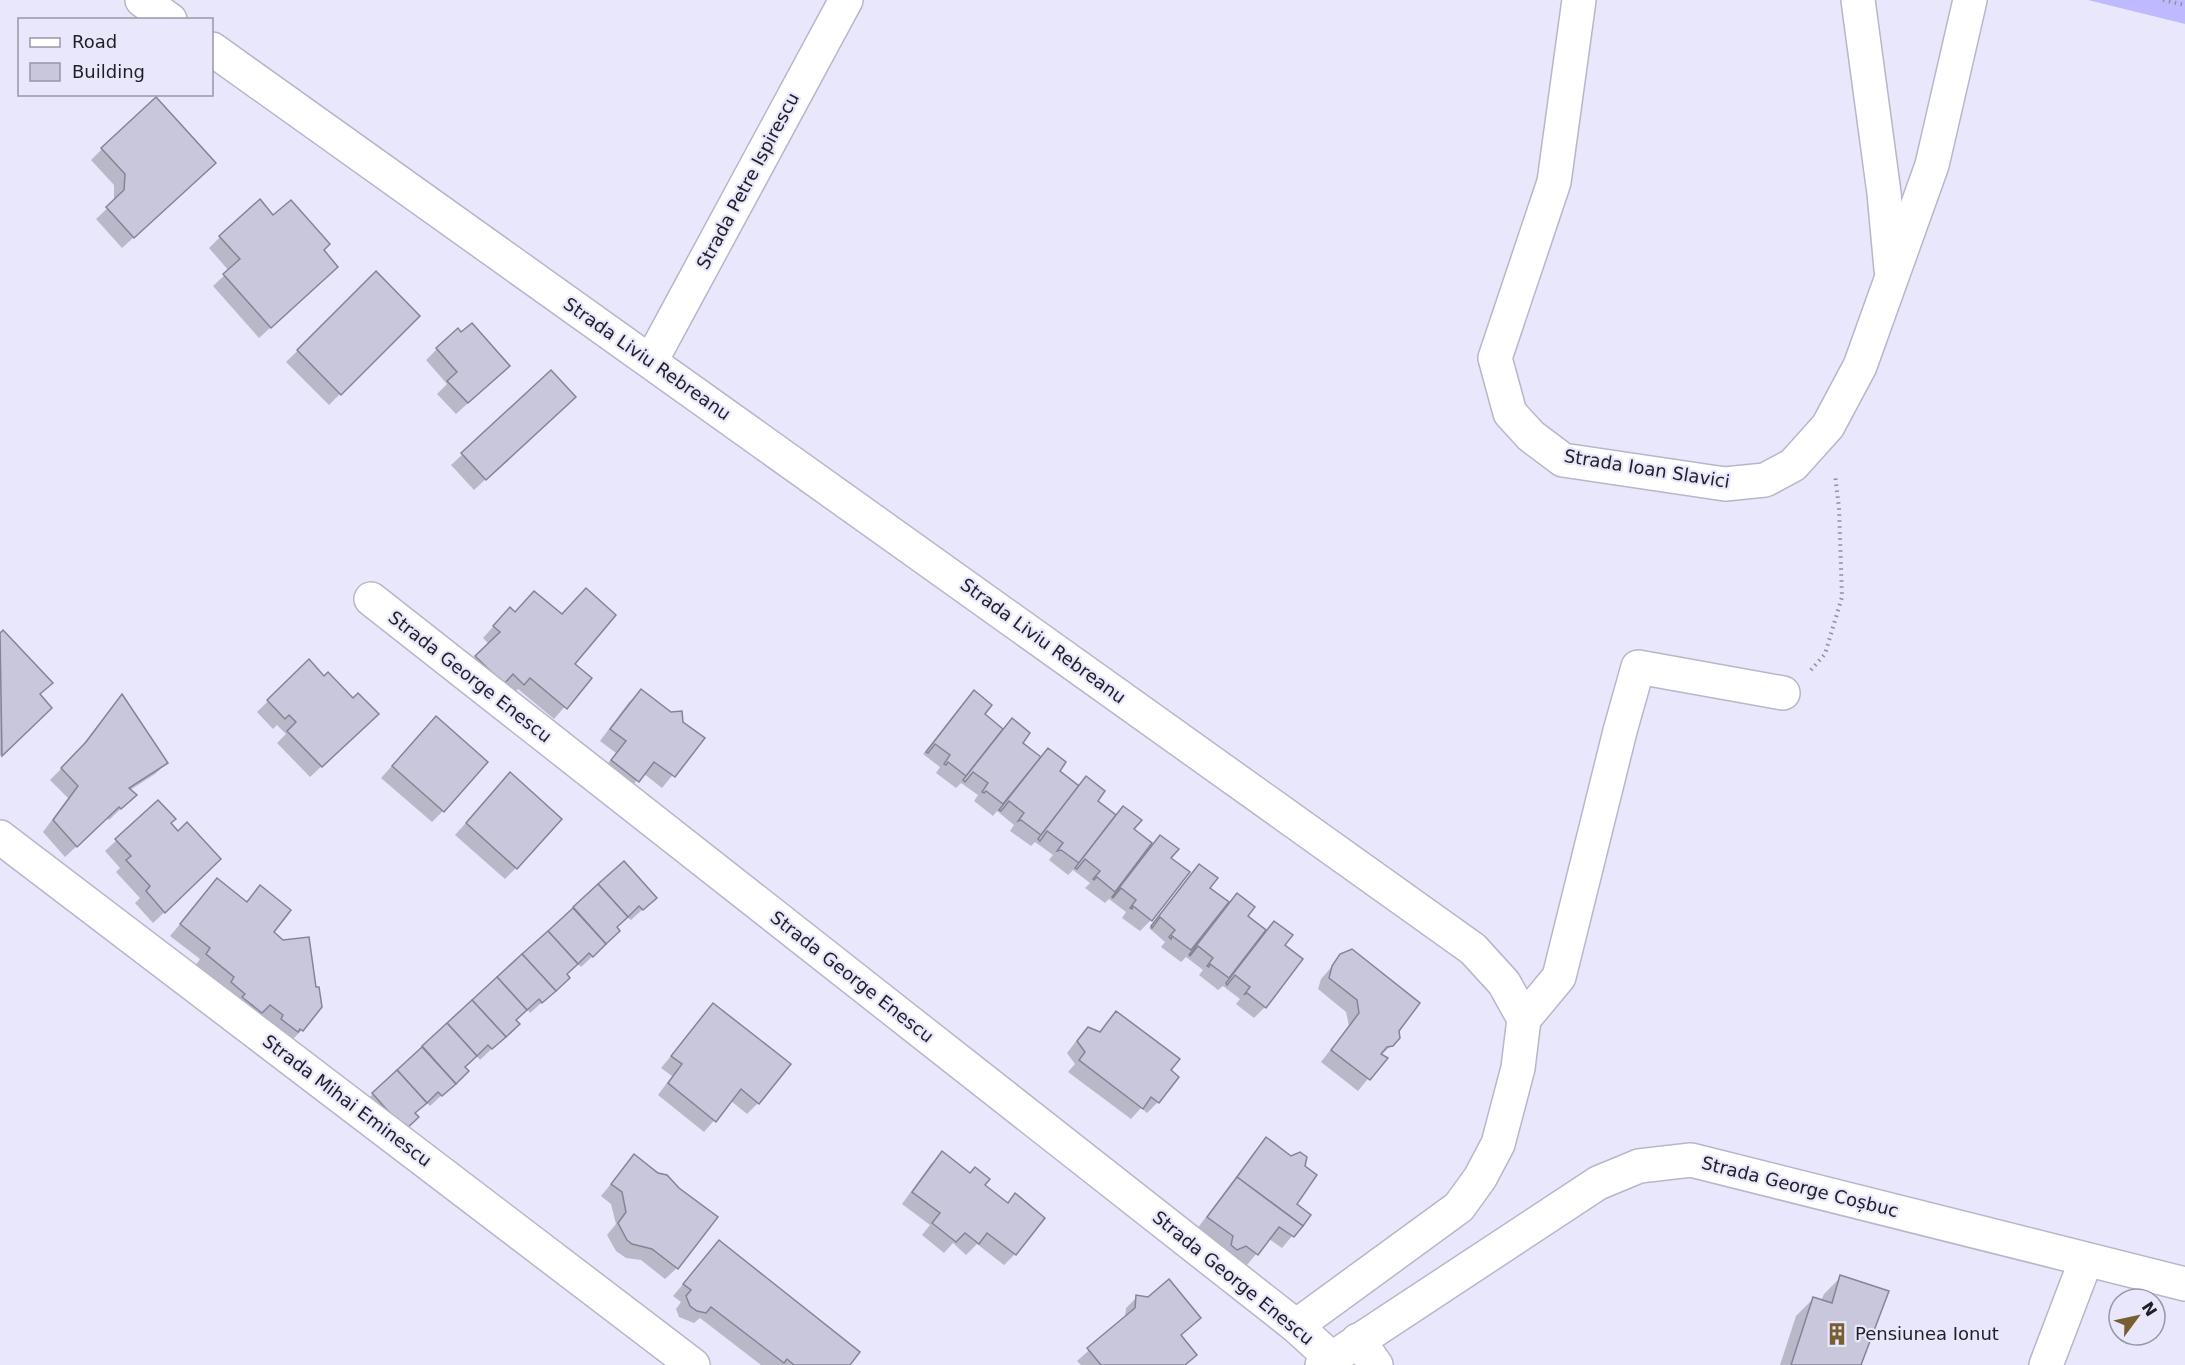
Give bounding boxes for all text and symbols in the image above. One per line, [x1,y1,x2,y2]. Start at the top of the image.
legend [18,18,213,96]
text: Road [72,31,117,52]
text: Building [72,61,145,82]
street label: Strada Petre Ispirescu [692,89,803,273]
street label: Strada Liviu Rebreanu [560,293,735,424]
street label: Strada Ioan Slavici [1563,445,1731,492]
street label: Strada Liviu Rebreanu [957,574,1130,708]
street label: Strada George Enescu [385,606,556,747]
street label: Strada George Enescu [767,906,938,1047]
street label: Strada Mihai Eminescu [259,1030,436,1171]
street label: Strada George Coșbuc [1700,1152,1901,1221]
street label: Strada George Enescu [1149,1206,1318,1349]
north arrow [2107,1287,2167,1347]
text: N [2138,1298,2161,1320]
building icon: Pensiunea Ionut [1824,1321,1850,1347]
place label: Pensiunea Ionut [1855,1323,1999,1344]

